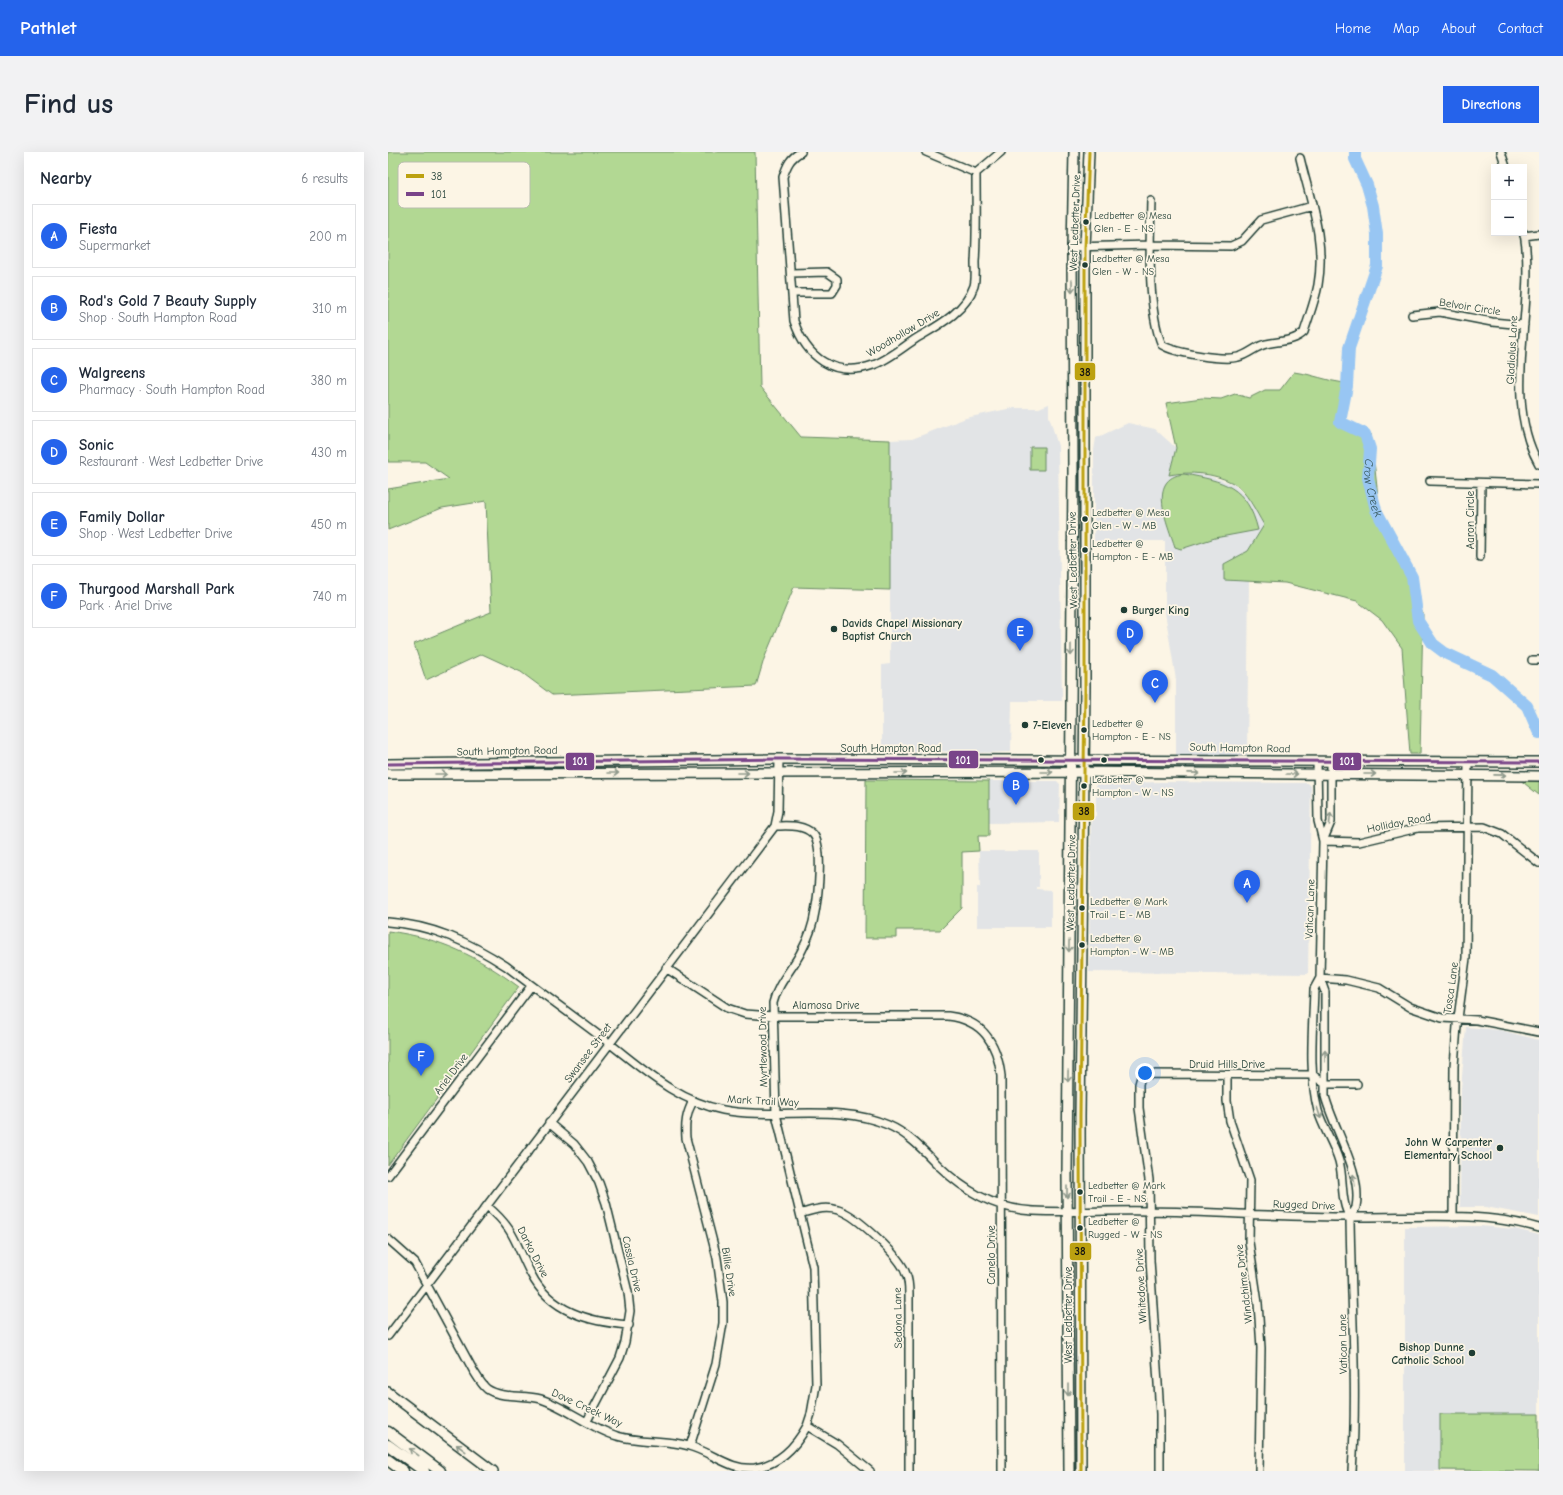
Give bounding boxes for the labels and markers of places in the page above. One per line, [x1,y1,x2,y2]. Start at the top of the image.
place label: Ledbetter @ Mesa Glen - E - NS [1094,210,1172,235]
marker: Ledbetter @ Mesa Glen - E - NS [1081,217,1091,227]
place label: Ledbetter @ Mesa Glen - W - NS [1092,253,1170,278]
marker: Ledbetter @ Mesa Glen - W - NS [1080,260,1090,270]
place label: Ledbetter @ Mesa Glen - W - MB [1092,507,1170,532]
marker: Ledbetter @ Mesa Glen - W - MB [1080,514,1090,524]
place label: Ledbetter @ Hampton - E - MB [1092,538,1173,563]
marker: Ledbetter @ Hampton - E - MB [1080,545,1090,555]
place label: Burger King [1132,604,1189,617]
marker: Burger King [1119,605,1129,615]
place label: Davids Chapel Missionary Baptist Church [842,617,962,643]
pin: E [1007,618,1033,651]
pin: D [1117,620,1143,653]
marker: Davids Chapel Missionary Baptist Church [829,624,839,634]
pin: C [1142,670,1168,703]
place label: Ledbetter @ Hampton - E - NS [1092,718,1171,743]
place label: 7-Eleven [1033,719,1072,732]
marker: 7-Eleven [1020,720,1030,730]
marker: Ledbetter @ Hampton - E - NS [1079,725,1089,735]
unlabelled marker [1036,755,1046,765]
unlabelled marker [1099,755,1109,765]
pin: B [1003,772,1029,805]
place label: Ledbetter @ Hampton - W - NS [1092,774,1174,799]
marker: Ledbetter @ Hampton - W - NS [1079,781,1089,791]
pin: A [1234,870,1260,903]
place label: Ledbetter @ Mark Trail - E - MB [1090,896,1167,921]
marker: Ledbetter @ Mark Trail - E - MB [1077,903,1087,913]
place label: Ledbetter @ Hampton - W - MB [1090,933,1174,958]
marker: Ledbetter @ Hampton - W - MB [1077,940,1087,950]
pin: F [408,1043,434,1076]
place label: John W Carpenter Elementary School [1404,1136,1493,1162]
marker: John W Carpenter Elementary School [1495,1143,1505,1153]
place label: Ledbetter @ Mark Trail - E - NS [1088,1180,1165,1205]
marker: Ledbetter @ Mark Trail - E - NS [1075,1187,1085,1197]
place label: Ledbetter @ Rugged - W - NS [1088,1216,1163,1241]
marker: Ledbetter @ Rugged - W - NS [1075,1223,1085,1233]
place label: Bishop Dunne Catholic School [1391,1341,1465,1367]
marker: Bishop Dunne Catholic School [1467,1348,1477,1358]

